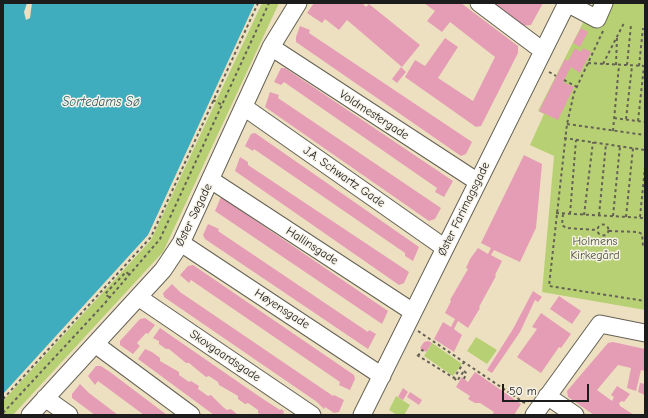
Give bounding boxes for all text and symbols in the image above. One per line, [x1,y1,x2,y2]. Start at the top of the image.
street label: Voldmestergade [336,87,412,143]
water label: Sortedams Sø [62,94,140,110]
street label: J.A. Schwartz Gade [300,143,388,211]
street label: Øster Farimagsgade [435,160,493,258]
street label: Øster Søgade [173,181,215,249]
street label: Hallinsgade [283,224,341,268]
park label: Holmens Kirkegård [570,235,620,263]
street label: Høyensgade [252,286,312,332]
street label: Skovgaardsgade [187,327,263,385]
scale bar [504,376,591,402]
text: 50 m [509,384,537,398]

